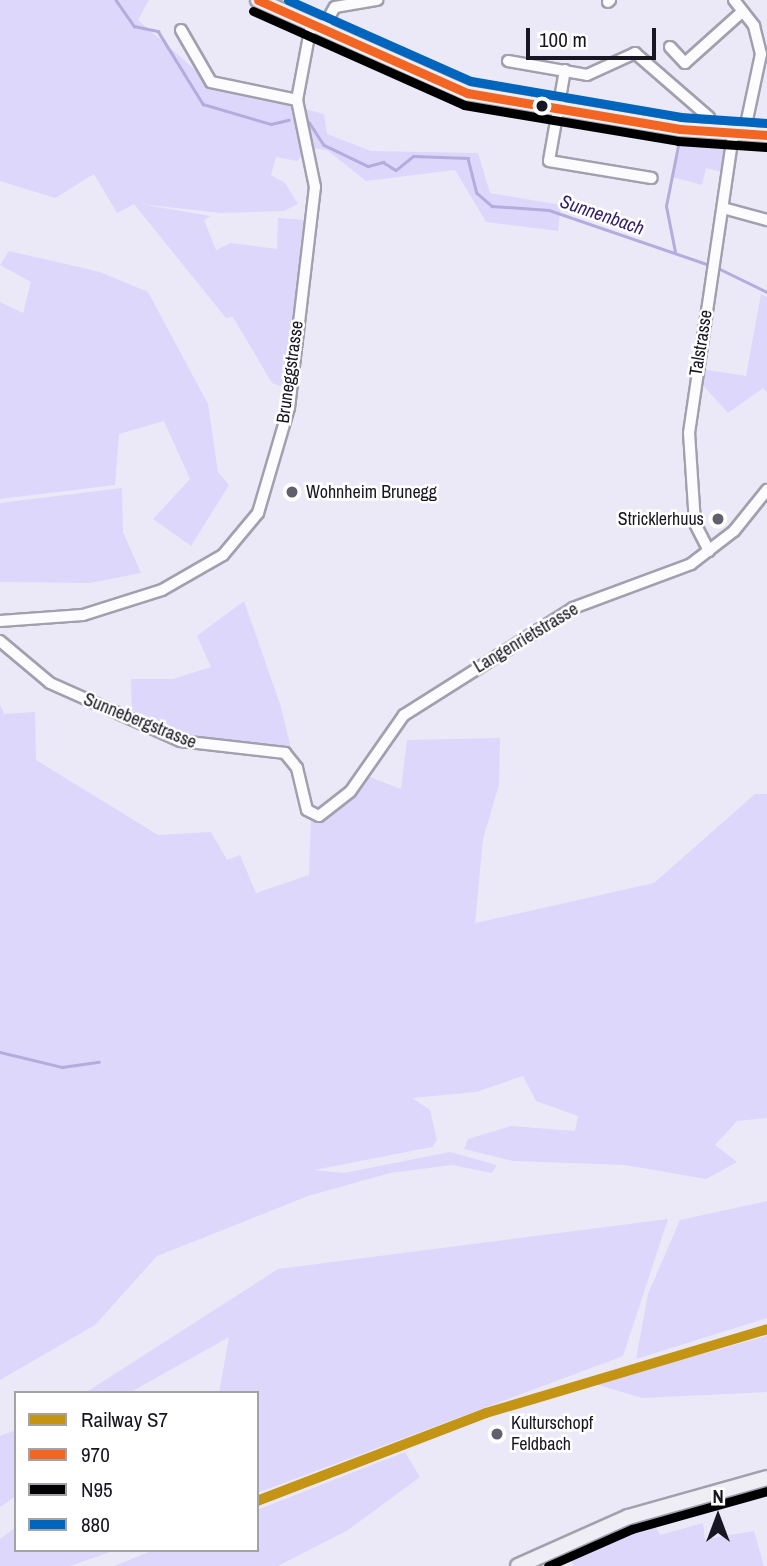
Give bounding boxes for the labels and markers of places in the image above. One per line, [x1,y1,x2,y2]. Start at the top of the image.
unlabelled marker [535,99,549,113]
place label: Wohnheim Brunegg [306,481,437,503]
marker: Wohnheim Brunegg [284,484,300,500]
place label: Stricklerhuus [618,508,704,530]
marker: Stricklerhuus [710,511,726,527]
place label: Kulturschopf Feldbach [511,1413,593,1456]
marker: Kulturschopf Feldbach [489,1426,505,1442]

